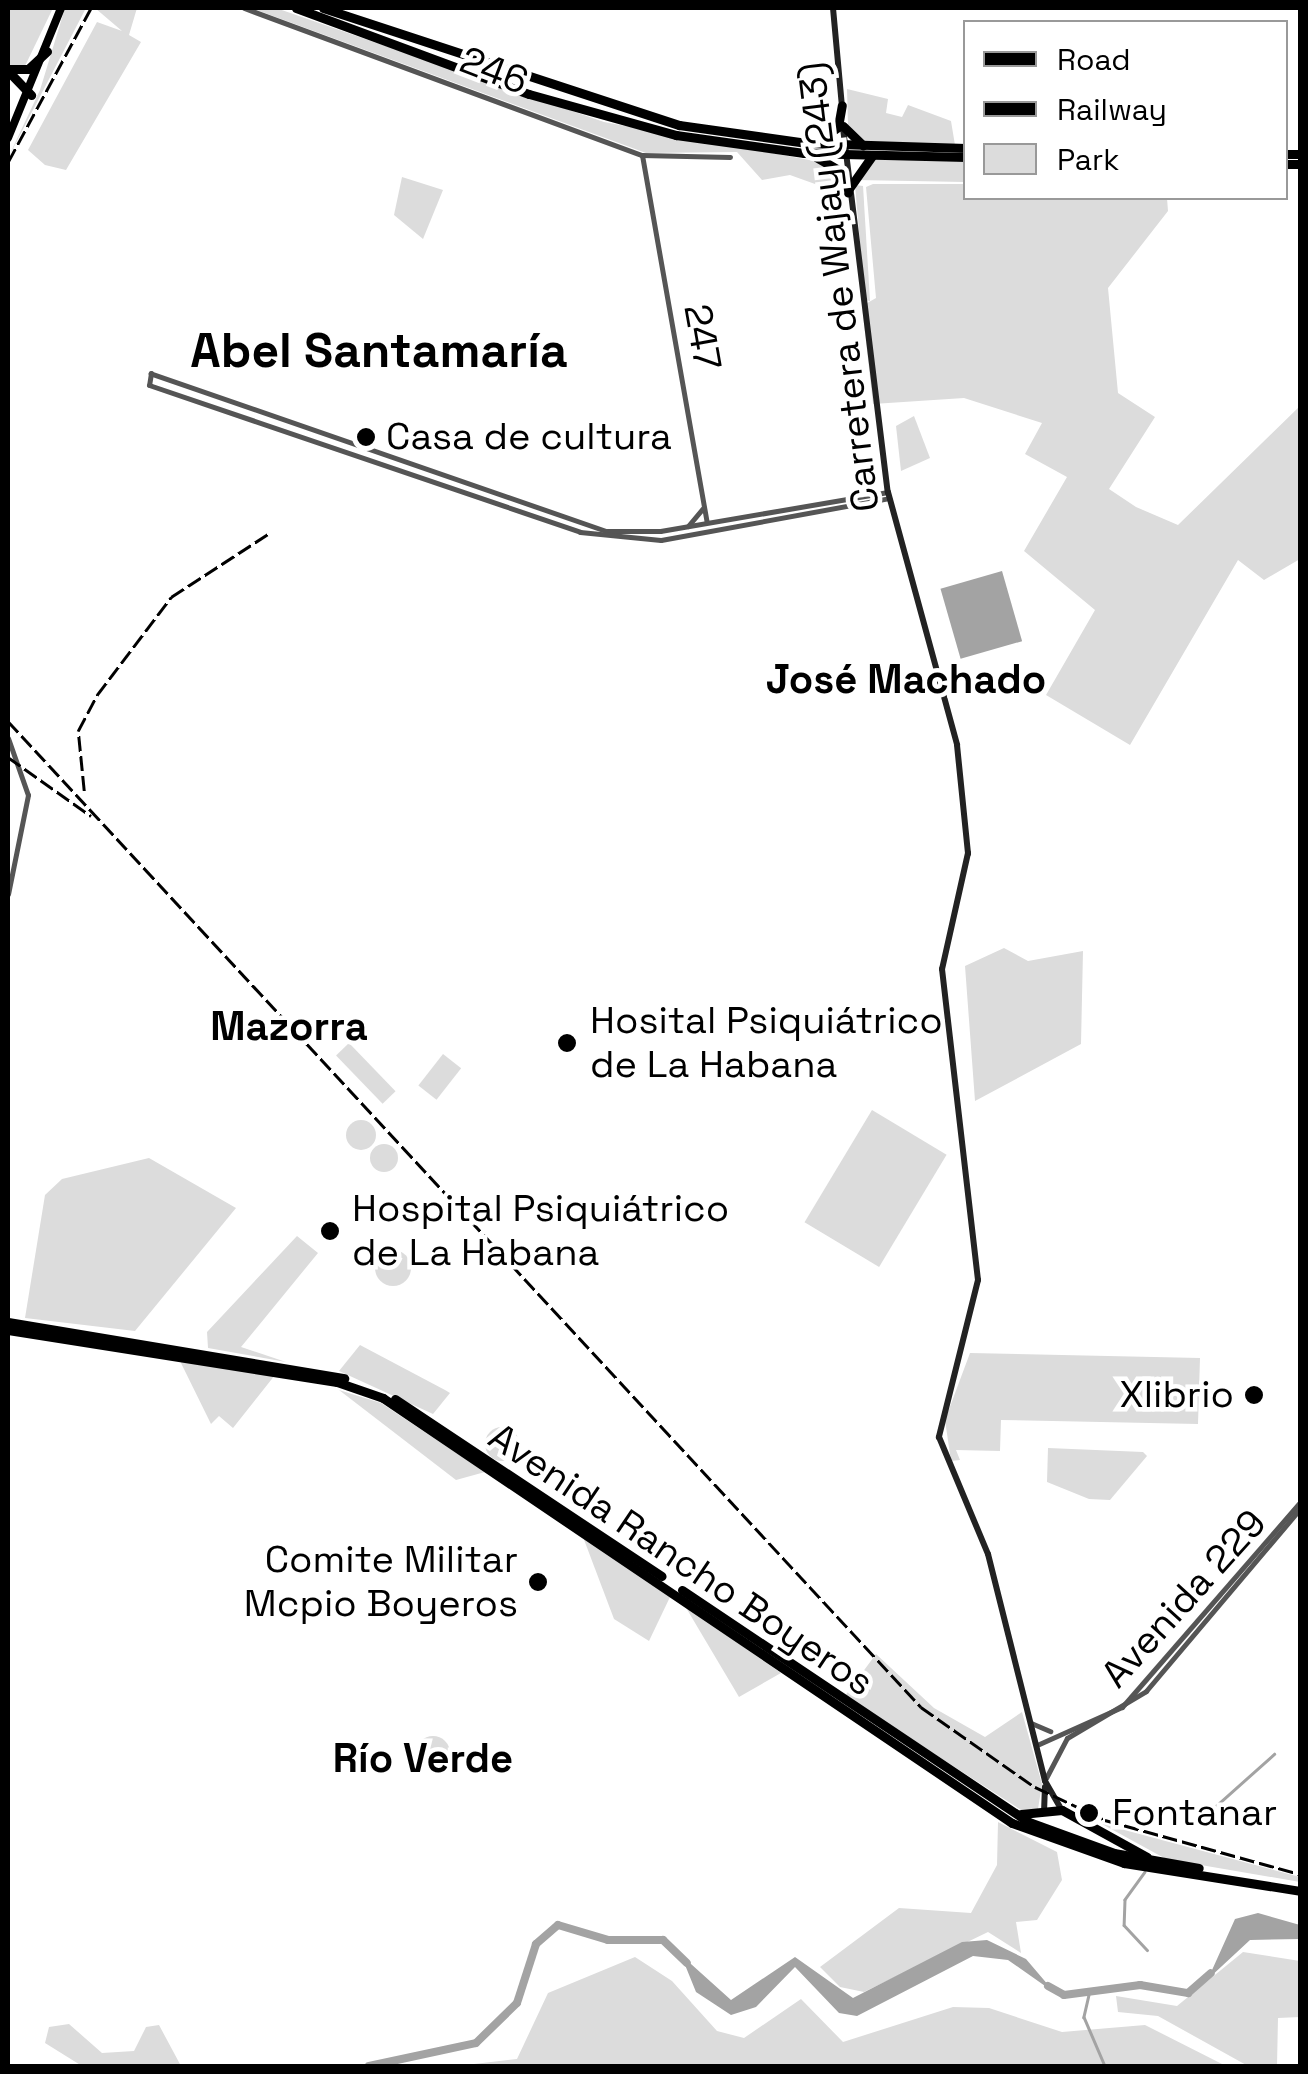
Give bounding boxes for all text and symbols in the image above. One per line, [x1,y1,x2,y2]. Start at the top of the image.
legend [963,20,1288,200]
street label: 246 [454,37,534,105]
text: Road [1057,40,1131,79]
street label: Carretera de Wajay (243) [789,60,889,514]
text: Railway [1057,90,1167,129]
text: Park [1057,140,1119,179]
street label: 247 [674,301,730,373]
district label: Abel Santamaría [190,322,568,380]
place label: Casa de cultura [386,414,672,460]
marker: Casa de cultura [355,426,377,448]
district label: José Machado [766,656,1046,704]
place label: Hosital Psiquiátrico de La Habana [590,998,943,1088]
district label: Mazorra [210,1003,368,1051]
marker: Hosital Psiquiátrico de La Habana [554,1030,580,1056]
place label: Hospital Psiquiátrico de La Habana [352,1186,729,1276]
marker: Hospital Psiquiátrico de La Habana [317,1218,343,1244]
place label: Xlibrio [1120,1372,1234,1418]
marker: Xlibrio [1243,1384,1265,1406]
street label: Avenida Rancho Boyeros [480,1414,882,1706]
street label: Avenida 229 [1092,1501,1276,1697]
place label: Comite Militar Mcpio Boyeros [244,1537,518,1626]
marker: Comite Militar Mcpio Boyeros [527,1571,549,1593]
district label: Río Verde [333,1735,513,1783]
place label: Fontanar [1112,1790,1277,1836]
marker: Fontanar [1076,1800,1102,1826]

